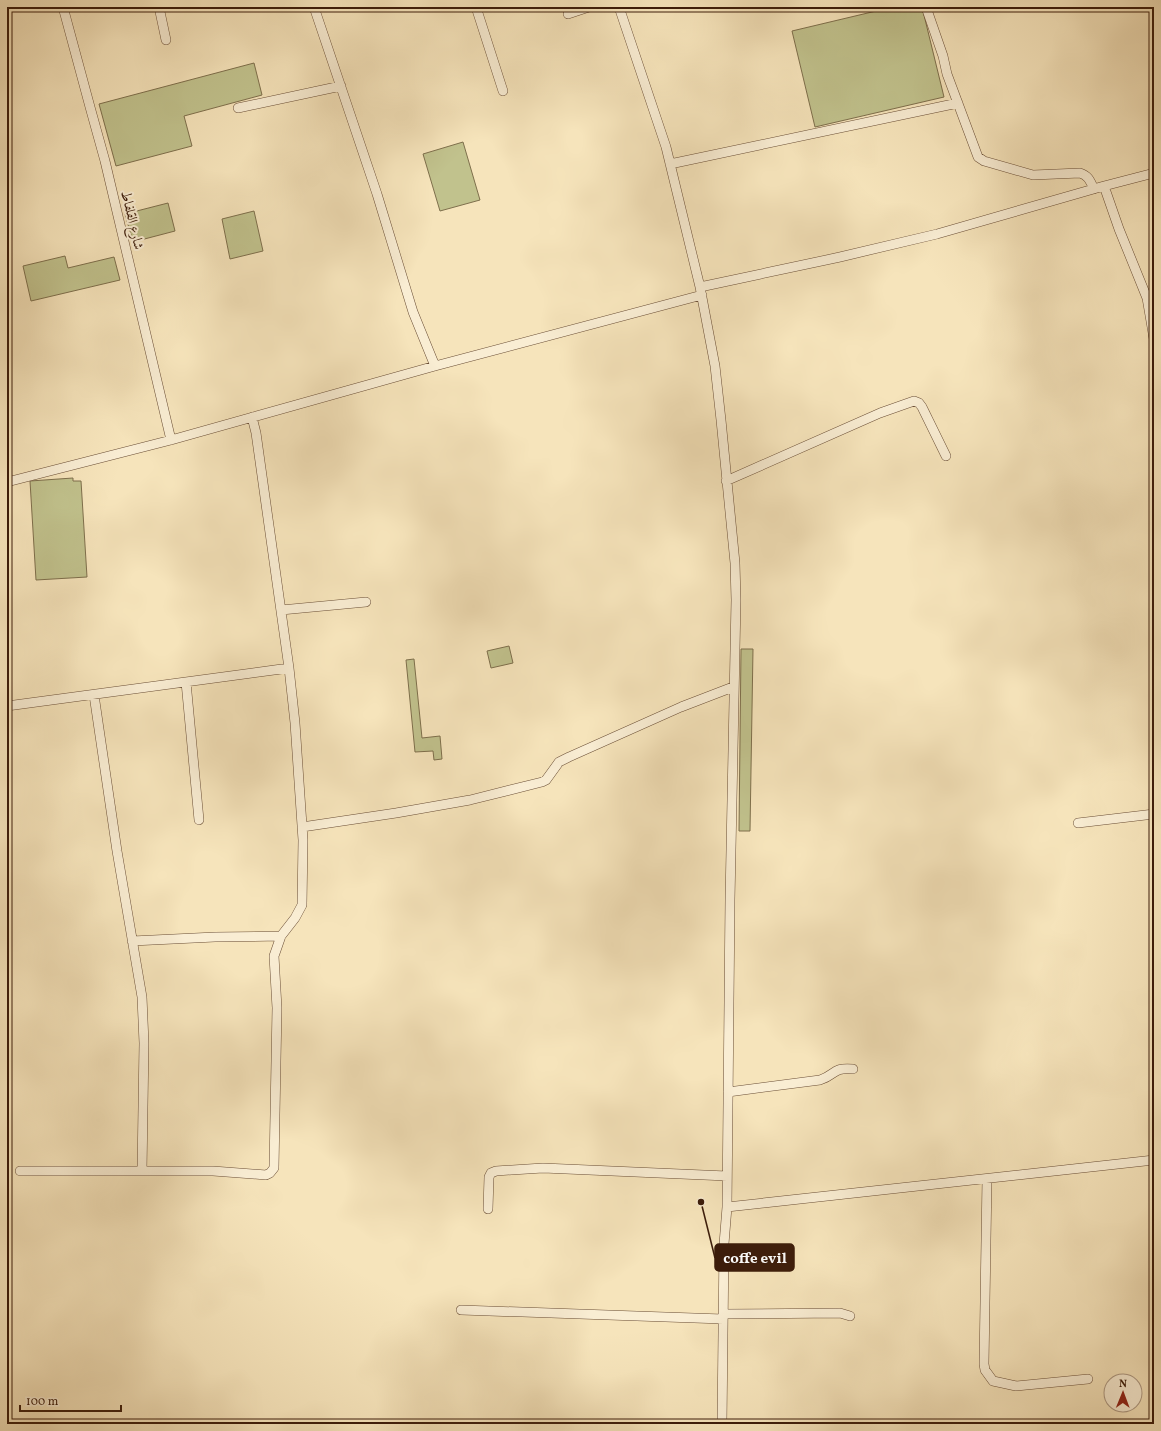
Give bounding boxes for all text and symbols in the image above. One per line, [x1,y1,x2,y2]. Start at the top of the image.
street label: شارع القلفاط [115,189,148,252]
callout: coffe evil [715,1244,794,1271]
text: coffe evil [723,1249,787,1270]
north arrow [1103,1373,1143,1413]
text: N [1119,1377,1127,1392]
scale bar [20,1387,121,1413]
text: 100 m [26,1394,59,1410]

